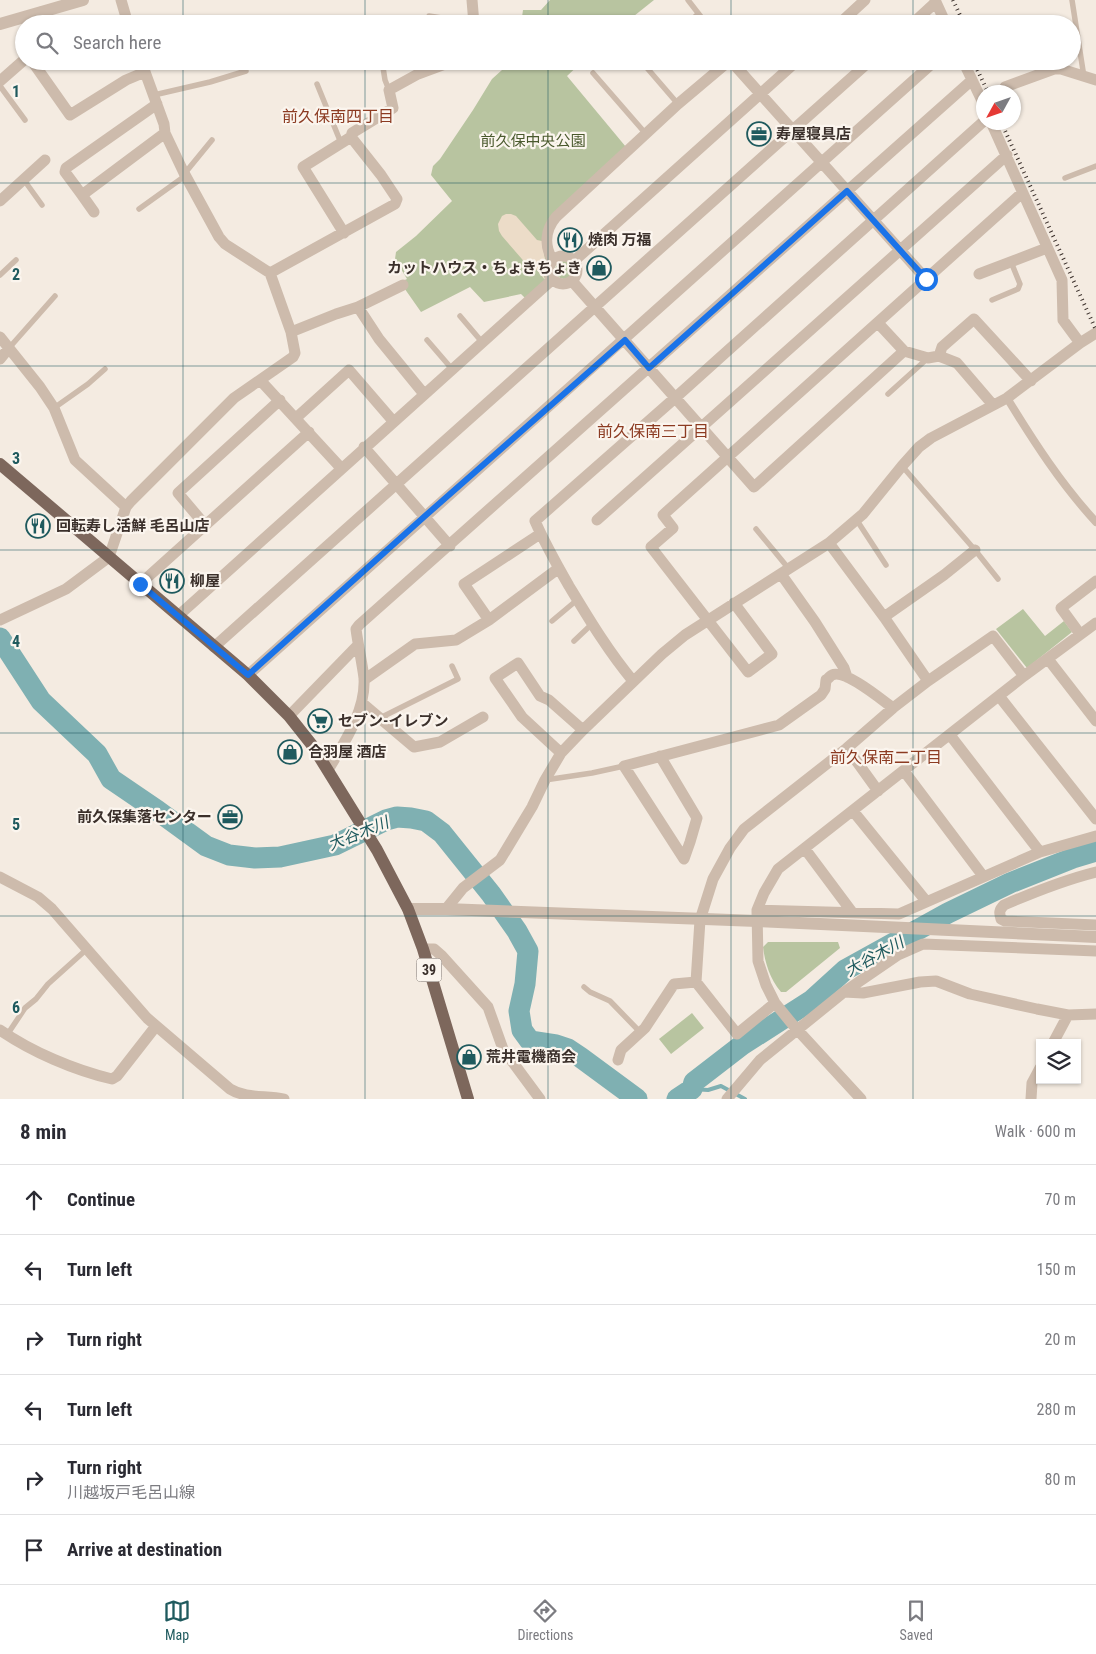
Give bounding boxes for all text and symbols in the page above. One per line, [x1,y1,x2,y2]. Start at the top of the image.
search box [15,15,1081,70]
icon: search [33,29,61,57]
text: Search here [73,31,161,54]
text: 1 [12,82,20,101]
north arrow [976,85,1021,130]
district label: 前久保南四丁目 [282,107,394,126]
office icon: 寿屋寝具店 [746,121,772,147]
place label: 寿屋寝具店 [776,125,851,143]
park label: 前久保中央公園 [480,132,586,150]
restaurant icon: 焼肉 万福 [557,227,583,253]
place label: 焼肉 万福 [588,231,651,249]
shop icon: カットハウス・ちょきちょき [586,255,612,281]
place label: カットハウス・ちょきちょき [387,259,582,277]
text: 2 [12,265,20,284]
route start [915,268,938,291]
district label: 前久保南三丁目 [597,422,709,441]
text: 3 [12,449,20,468]
restaurant icon: 回転寿し活鮮 毛呂山店 [25,513,51,539]
place label: 回転寿し活鮮 毛呂山店 [56,517,209,535]
restaurant icon: 柳屋 [159,568,185,594]
place label: 柳屋 [190,572,220,590]
route end [129,573,152,596]
text: 4 [12,632,20,651]
supermarket icon: セブン-イレブン [307,708,333,734]
place label: セブン-イレブン [338,712,448,730]
shop icon: 合羽屋 酒店 [277,739,303,765]
place label: 合羽屋 酒店 [308,743,386,761]
district label: 前久保南二丁目 [830,748,942,767]
office icon: 前久保集落センター [217,804,243,830]
place label: 前久保集落センター [77,808,212,826]
water label: 大谷木川 [325,812,393,854]
text: 5 [12,815,20,834]
water label: 大谷木川 [842,932,909,980]
road number: 39 [416,958,442,982]
text: 6 [12,998,20,1017]
map controls [1036,1039,1081,1084]
button: layers [1036,1039,1081,1084]
shop icon: 荒井電機商会 [456,1044,482,1070]
place label: 荒井電機商会 [486,1048,576,1066]
text: 8 min [20,1120,67,1144]
text: Walk · 600 m [995,1122,1076,1141]
icon: ahead [20,1186,48,1214]
text: Continue [67,1188,135,1211]
text: 70 m [1044,1190,1076,1209]
icon: left [20,1256,48,1284]
text: Turn left [67,1258,132,1281]
text: 150 m [1037,1260,1076,1279]
icon: right [20,1326,48,1354]
text: Turn right [67,1328,142,1351]
text: 20 m [1044,1330,1076,1349]
icon: left [20,1396,48,1424]
text: Turn left [67,1398,132,1421]
text: 280 m [1037,1400,1076,1419]
text: Turn right [67,1456,142,1479]
icon: right [20,1466,48,1494]
text: 80 m [1044,1470,1076,1489]
text: 川越坂戸毛呂山線 [67,1483,195,1502]
icon: arrive [20,1536,48,1564]
text: Arrive at destination [67,1538,222,1561]
tab: Map [163,1597,191,1643]
tab: Directions [517,1597,573,1643]
tab: Saved [900,1597,933,1643]

